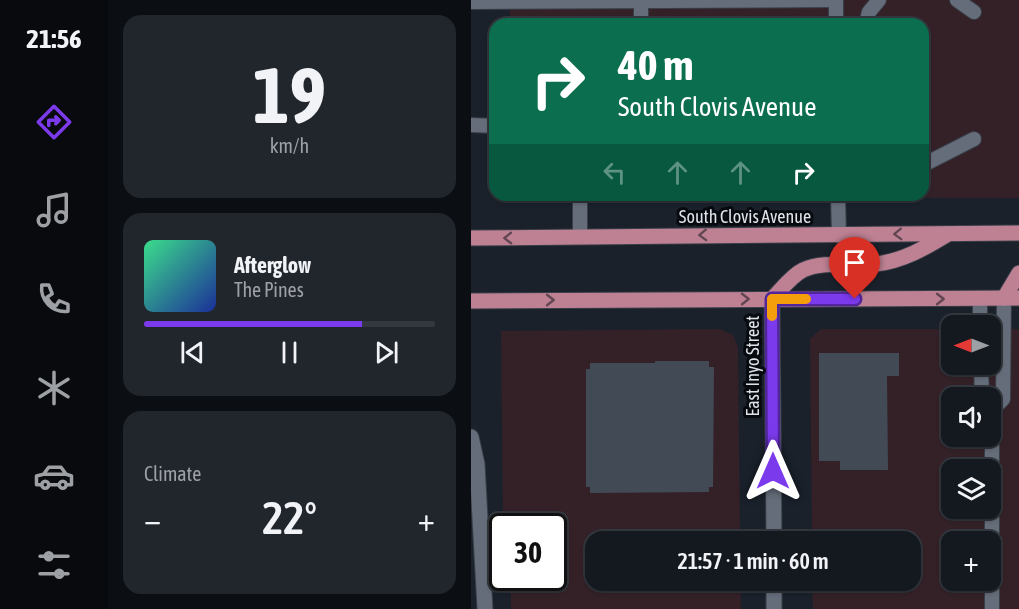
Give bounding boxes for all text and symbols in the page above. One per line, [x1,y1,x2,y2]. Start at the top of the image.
text: 21:56 [26,23,82,54]
text: 40 m [618,41,693,89]
icon: right [519,42,597,120]
text: 19 [253,50,326,140]
text: South Clovis Avenue [618,91,816,122]
icon: directions [33,101,75,143]
text: km/h [270,134,309,157]
icon: left [598,156,631,189]
icon: ahead [661,156,694,189]
icon: ahead [724,156,757,189]
icon: right [787,156,820,189]
icon: music [33,189,75,231]
street label: South Clovis Avenue [679,206,811,227]
one-way arrow [893,228,902,240]
one-way arrow [698,229,707,242]
one-way arrow [503,232,512,244]
pin [829,237,880,299]
icon: arrive [838,246,871,279]
text: Afterglow [234,252,311,278]
icon: phone [33,278,75,320]
text: The Pines [234,278,304,301]
one-way arrow [741,293,750,305]
one-way arrow [936,293,945,305]
one-way arrow [546,294,555,306]
street label: East Inyo Street [742,315,763,417]
north arrow [941,315,1001,375]
map controls [941,315,1001,591]
icon: previous [176,336,209,369]
icon: pause [273,336,306,369]
icon: next [370,336,403,369]
icon: climate [33,367,75,409]
button: sound [941,387,1001,447]
position arrow [741,439,805,503]
icon: car [33,455,75,497]
button: layers [941,459,1001,519]
text: Climate [144,462,201,485]
text: 22° [262,492,317,544]
text: − [144,500,161,538]
text: + [418,500,435,538]
speed limit sign: 30 [489,513,567,591]
button: + [941,531,1001,591]
icon: filters [33,544,75,586]
text: 21:57 · 1 min · 60 m [677,548,829,574]

